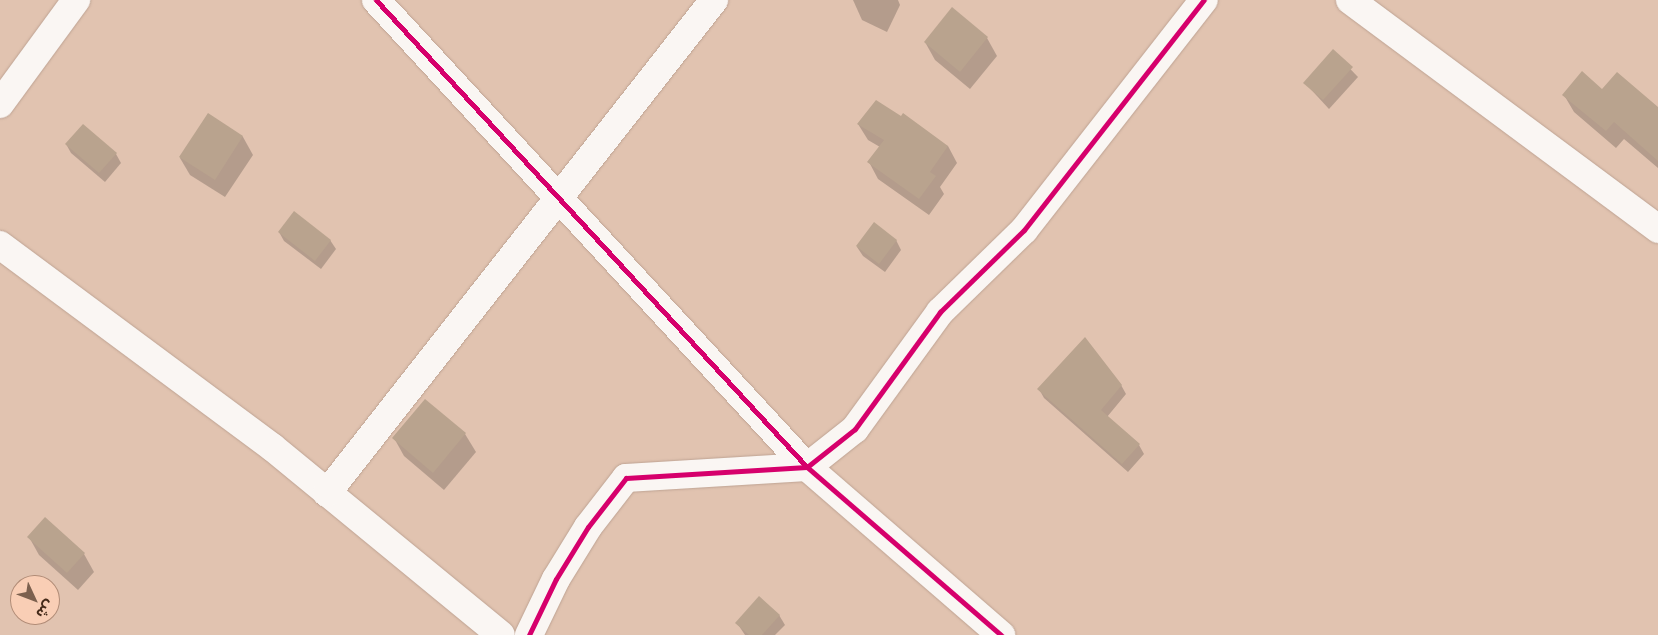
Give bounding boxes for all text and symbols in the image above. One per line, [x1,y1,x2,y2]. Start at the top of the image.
north arrow [10,575,60,625]
text: ش [33,597,58,623]

